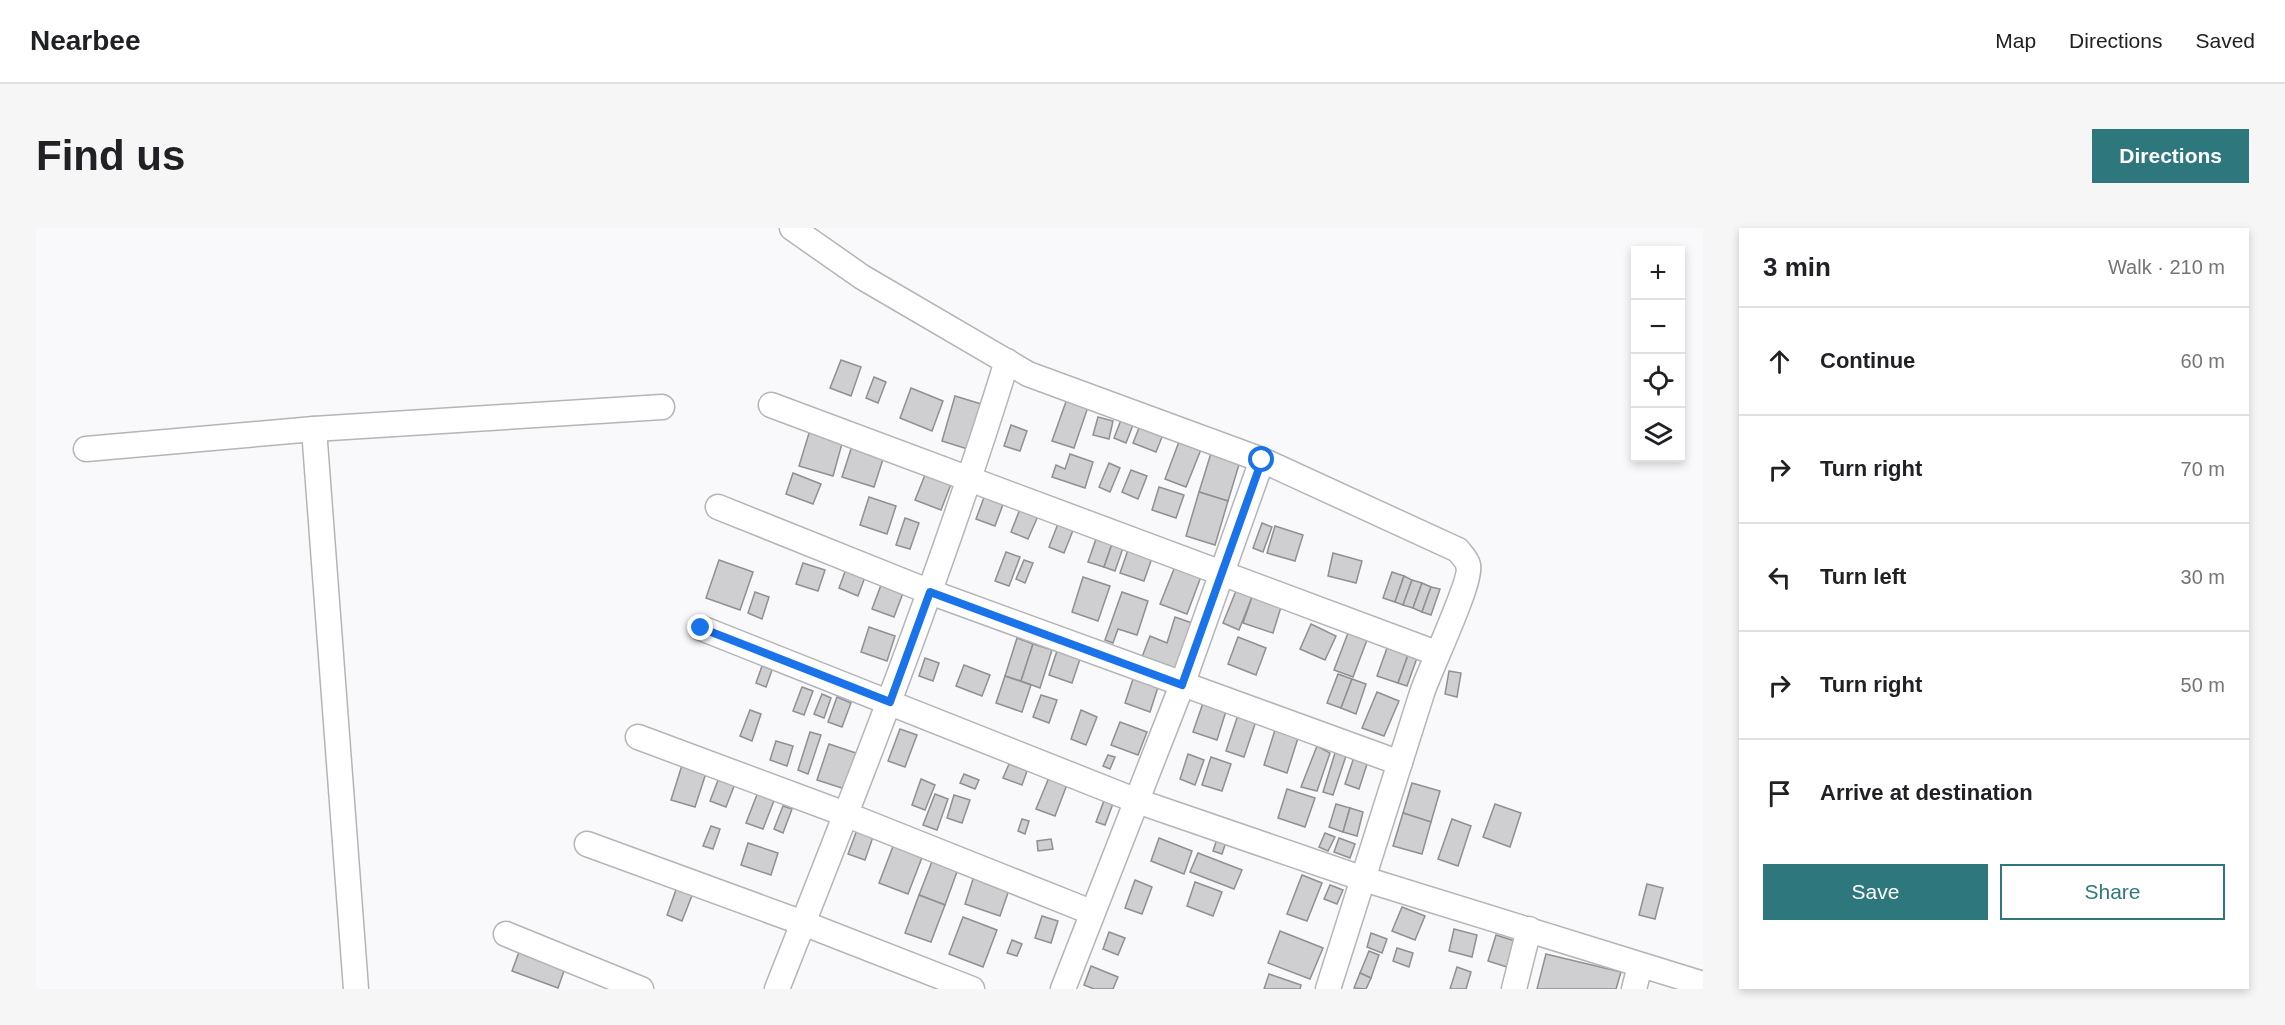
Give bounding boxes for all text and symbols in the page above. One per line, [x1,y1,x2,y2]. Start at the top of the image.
text: Nearbee [30,25,141,56]
text: Map [1995,29,2036,52]
text: Directions [2069,29,2162,52]
text: Saved [2195,29,2255,52]
button: Directions [2092,129,2249,183]
text: Find us [36,132,185,179]
map controls [1631,246,1685,462]
button: + [1631,246,1685,300]
text: 3 min [1763,252,1831,282]
text: Walk · 210 m [2108,256,2225,278]
button: − [1631,300,1685,354]
icon: ahead [1763,345,1796,378]
text: Continue [1820,348,1915,373]
text: 60 m [2181,350,2225,372]
button: locate [1631,354,1685,408]
button: layers [1631,408,1685,462]
route start [1248,446,1274,472]
icon: right [1763,453,1796,486]
text: Turn right [1820,456,1922,481]
text: 70 m [2181,458,2225,480]
icon: left [1763,561,1796,594]
text: Turn left [1820,564,1906,589]
text: 30 m [2181,566,2225,588]
route end [687,614,713,640]
icon: right [1763,669,1796,702]
text: Turn right [1820,672,1922,697]
text: 50 m [2181,674,2225,696]
icon: arrive [1763,777,1796,810]
text: Arrive at destination [1820,780,2033,805]
button: Save [1763,864,1988,920]
button: Share [2000,864,2225,920]

